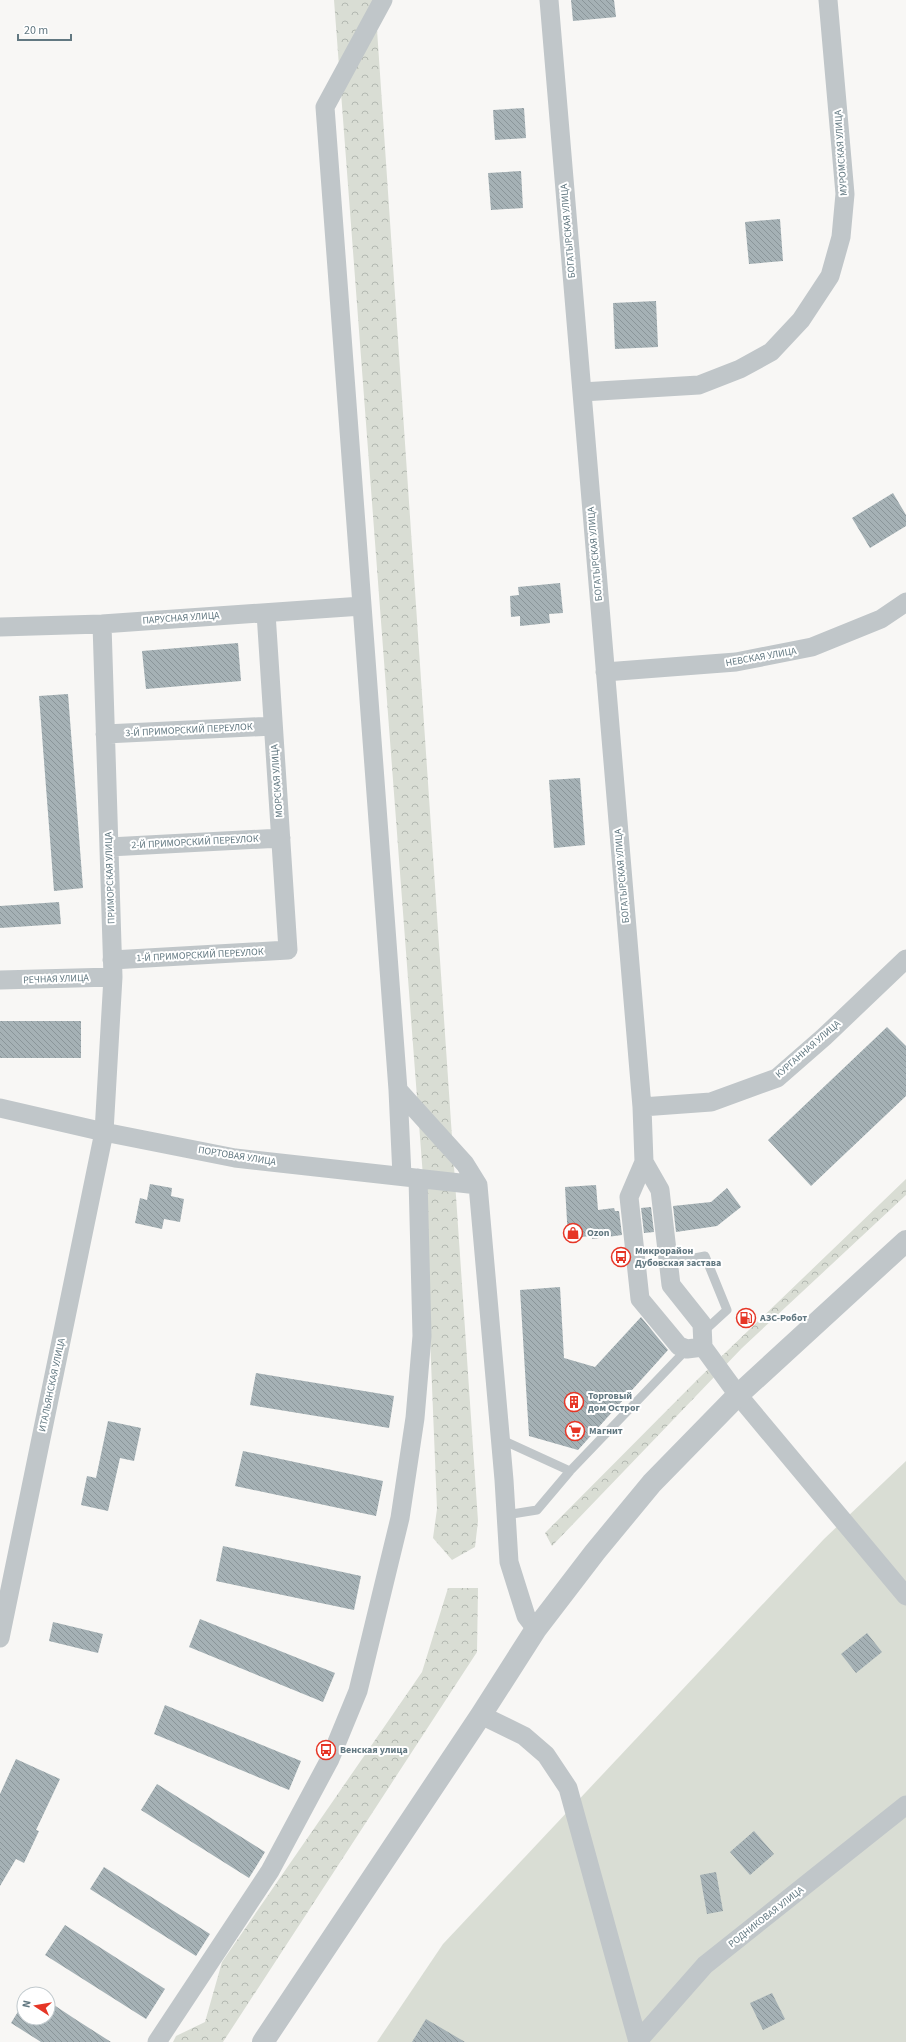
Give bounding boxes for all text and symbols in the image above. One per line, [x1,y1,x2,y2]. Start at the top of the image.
scale bar [18,16,71,42]
text: 20 m [24,22,48,39]
street label: МУРОМСКАЯ УЛИЦА [831,109,851,196]
street label: БОГАТЫРСКАЯ УЛИЦА [557,183,579,279]
street label: БОГАТЫРСКАЯ УЛИЦА [584,506,606,602]
street label: ПАРУСНАЯ УЛИЦА [142,608,221,628]
street label: НЕВСКАЯ УЛИЦА [724,644,798,670]
street label: 3-Й ПРИМОРСКИЙ ПЕРЕУЛОК [125,720,253,740]
street label: МОРСКАЯ УЛИЦА [267,743,287,818]
street label: БОГАТЫРСКАЯ УЛИЦА [611,828,633,924]
street label: ПРИМОРСКАЯ УЛИЦА [101,831,119,924]
street label: 2-Й ПРИМОРСКИЙ ПЕРЕУЛОК [131,832,259,852]
street label: 1-Й ПРИМОРСКИЙ ПЕРЕУЛОК [136,945,264,965]
street label: РЕЧНАЯ УЛИЦА [23,971,90,987]
street label: КУРГАННАЯ УЛИЦА [772,1016,844,1081]
street label: ПОРТОВАЯ УЛИЦА [197,1143,277,1169]
shop icon: Ozon [562,1222,584,1244]
place label: Ozon [587,1226,610,1240]
place label: Микрорайон Дубовская застава [635,1244,721,1270]
bus stop icon: Микрорайон Дубовская застава [610,1246,632,1268]
fuel station icon: АЗС-Робот [735,1307,757,1329]
place label: АЗС-Робот [759,1311,807,1325]
street label: ИТАЛЬЯНСКАЯ УЛИЦА [35,1336,69,1433]
place label: Торговый дом Острог [588,1389,641,1415]
building icon: Торговый дом Острог [563,1391,585,1413]
supermarket icon: Магнит [564,1420,586,1442]
place label: Магнит [589,1424,623,1438]
bus stop icon: Венская улица [315,1739,337,1761]
place label: Венская улица [340,1743,408,1757]
street label: РОДНИКОВАЯ УЛИЦА [725,1883,807,1951]
north arrow [16,1986,56,2026]
text: N [19,1999,35,2009]

